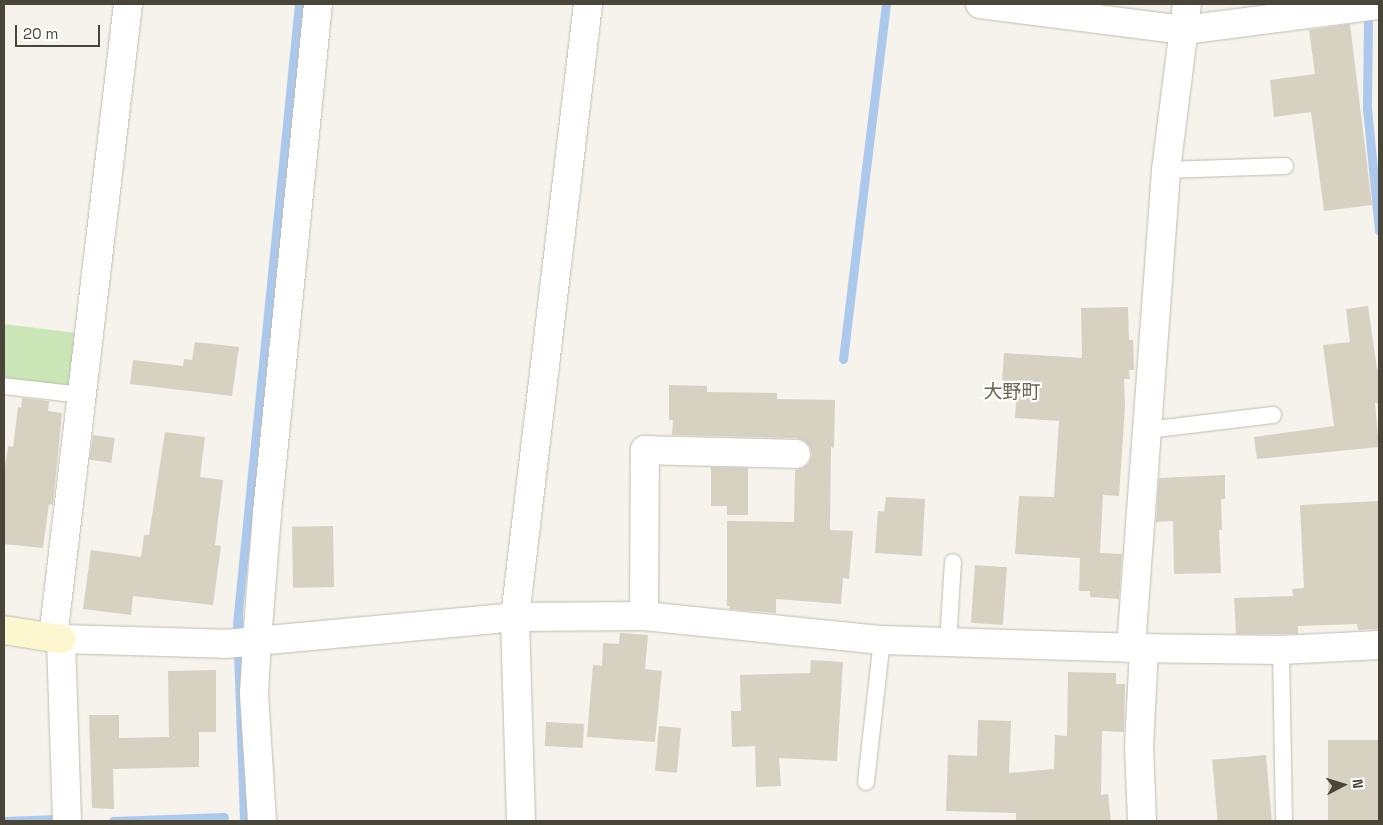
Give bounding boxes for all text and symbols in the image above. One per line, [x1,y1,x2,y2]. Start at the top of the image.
scale bar [18,15,102,47]
text: 20 m [23,24,58,43]
district label: 大野町 [984,381,1040,403]
north arrow [1318,760,1368,810]
text: N [1349,778,1367,789]

